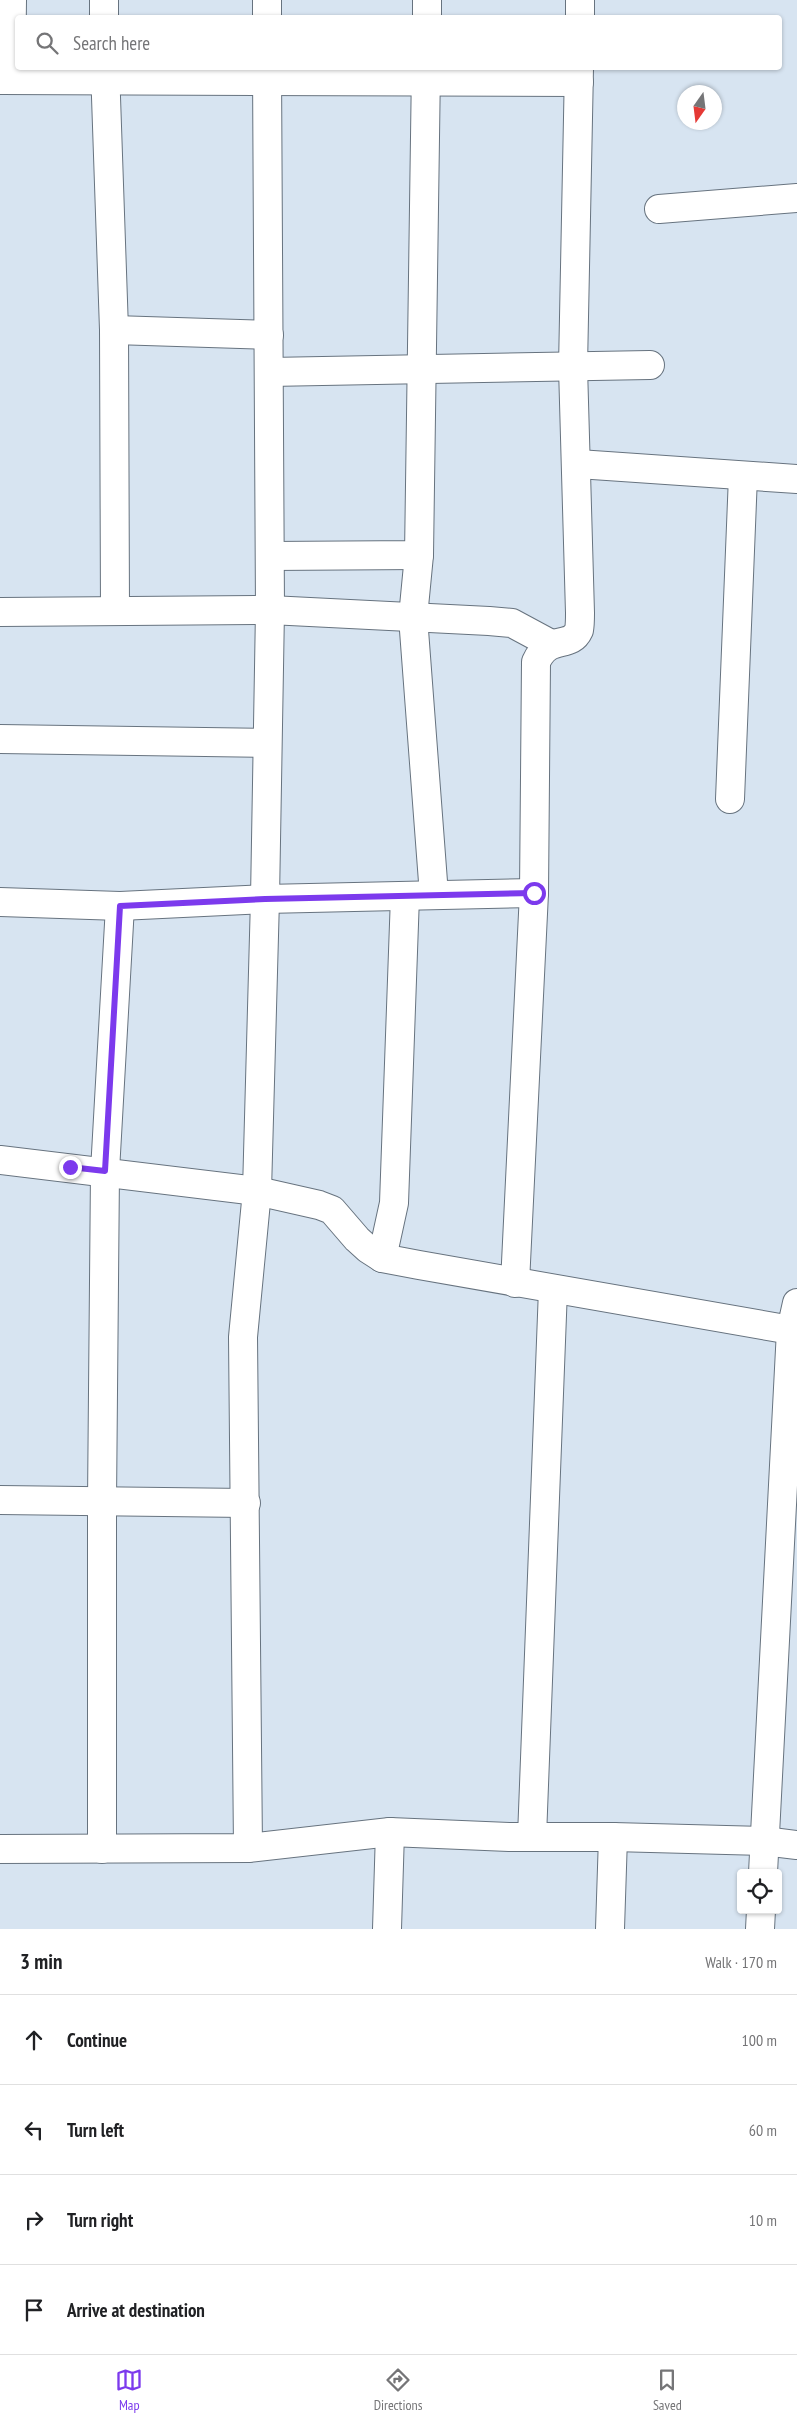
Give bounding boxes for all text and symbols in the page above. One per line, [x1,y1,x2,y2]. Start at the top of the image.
search box [15,15,782,70]
icon: search [33,29,61,57]
text: Search here [73,31,150,55]
north arrow [677,85,722,130]
route start [523,882,546,905]
route end [59,1156,82,1179]
map controls [737,1869,782,1914]
button: locate [737,1869,782,1914]
text: 3 min [20,1948,62,1975]
text: Walk · 170 m [705,1952,777,1972]
icon: ahead [20,2026,48,2054]
text: Continue [67,2028,127,2052]
text: 100 m [742,2030,777,2050]
icon: left [20,2116,48,2144]
text: Turn left [67,2118,124,2142]
text: 60 m [749,2120,777,2140]
icon: right [20,2206,48,2234]
text: Turn right [67,2208,133,2232]
text: 10 m [749,2210,777,2230]
icon: arrive [20,2296,48,2324]
text: Arrive at destination [67,2298,205,2322]
tab: Map [115,2366,143,2414]
tab: Directions [374,2366,422,2414]
tab: Saved [653,2366,682,2414]

